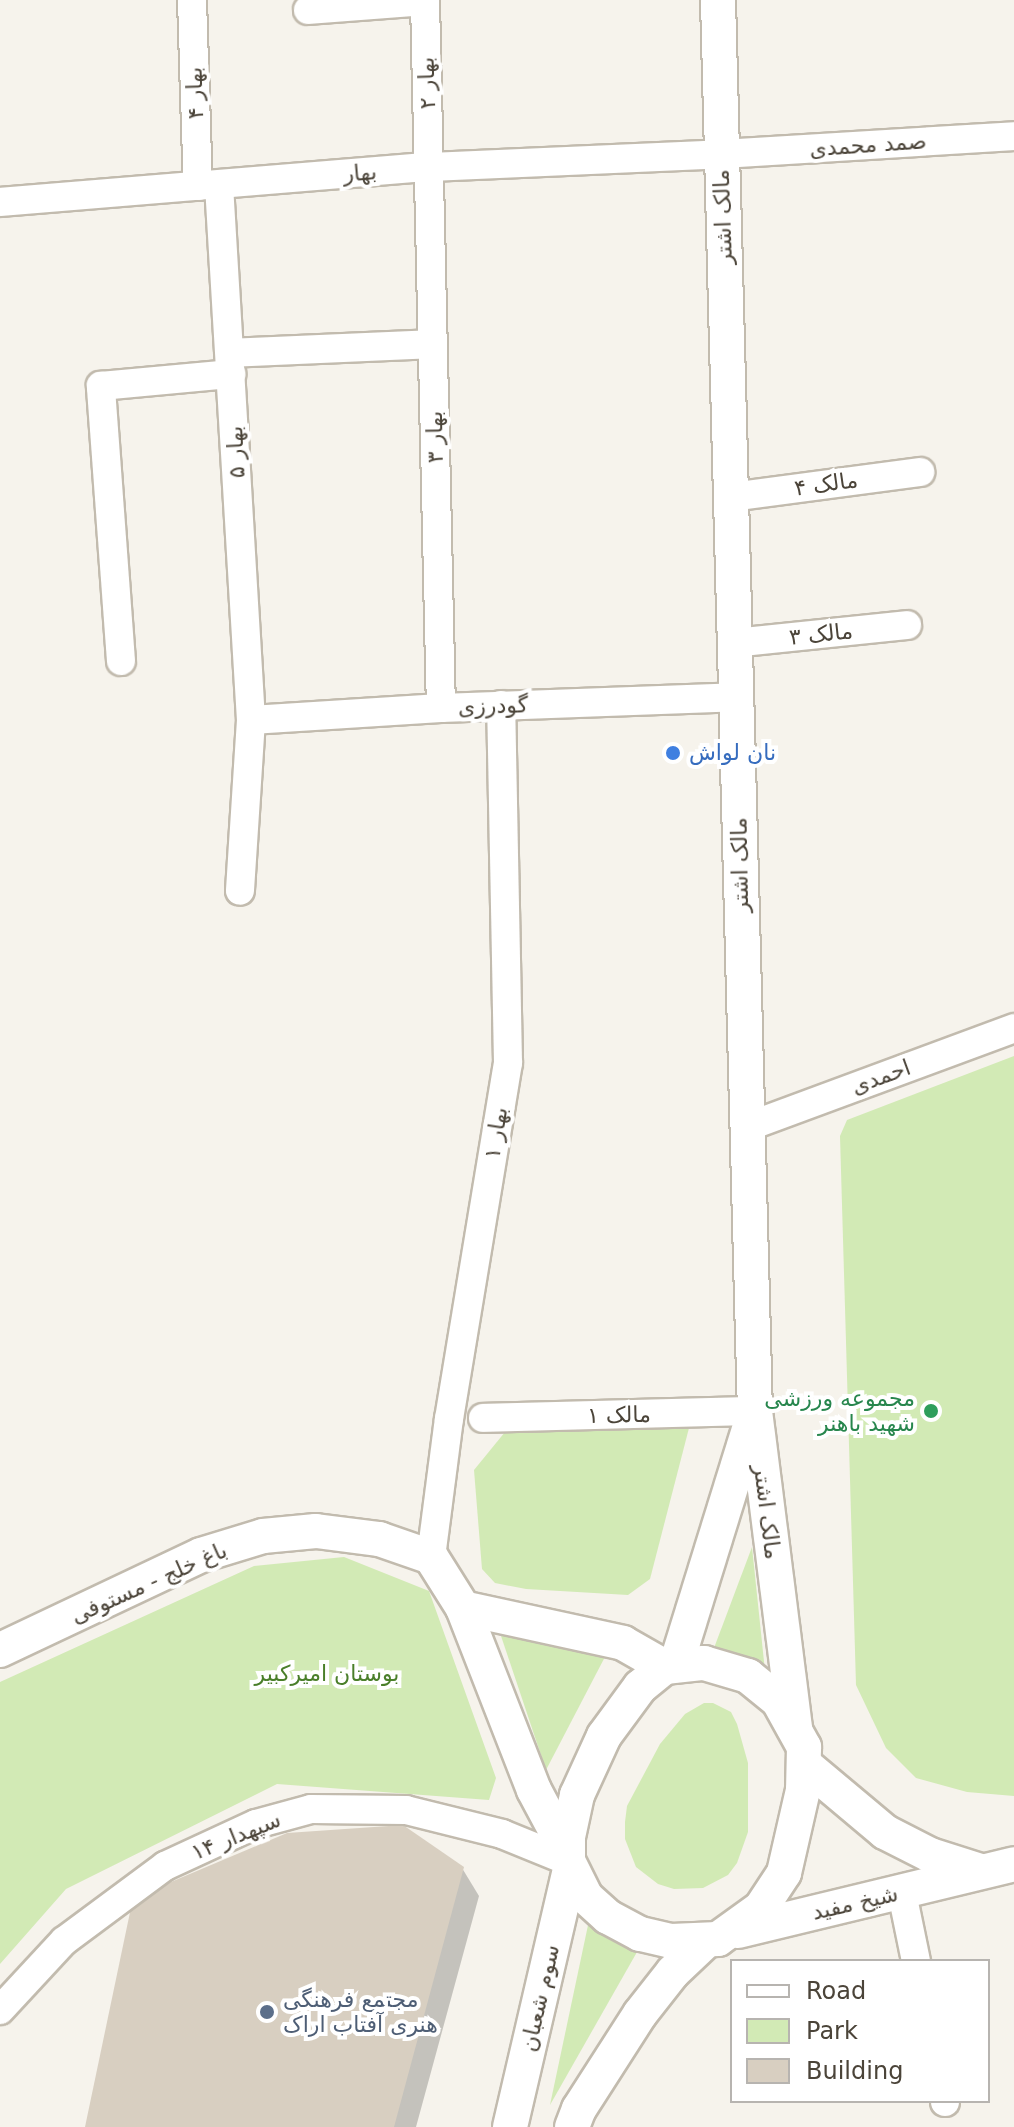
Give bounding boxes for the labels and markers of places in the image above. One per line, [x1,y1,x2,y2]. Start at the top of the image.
place label: نان لواش [689,740,776,766]
marker: نان لواش [664,744,682,762]
place label: مجموعه ورزشی شهید باهنر [764,1385,915,1436]
marker: مجموعه ورزشی شهید باهنر [922,1402,940,1420]
place label: مجتمع فرهنگی هنری آفتاب اراک [283,1986,438,2038]
marker: مجتمع فرهنگی هنری آفتاب اراک [258,2003,276,2021]

